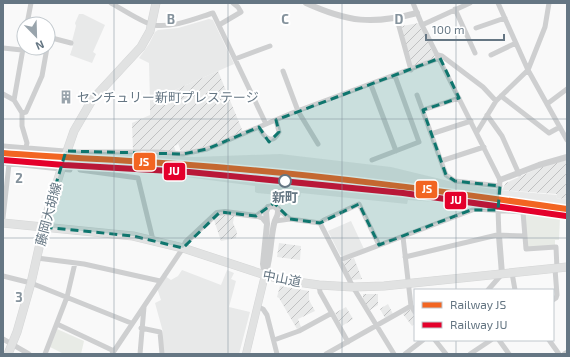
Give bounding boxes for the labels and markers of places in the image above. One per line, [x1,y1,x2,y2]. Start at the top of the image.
building icon: センチュリー新町プレステージ [58,89,74,105]
place label: センチュリー新町プレステージ [77,89,259,105]
marker: 新町 [278,174,292,188]
place label: 新町 [272,189,298,205]

